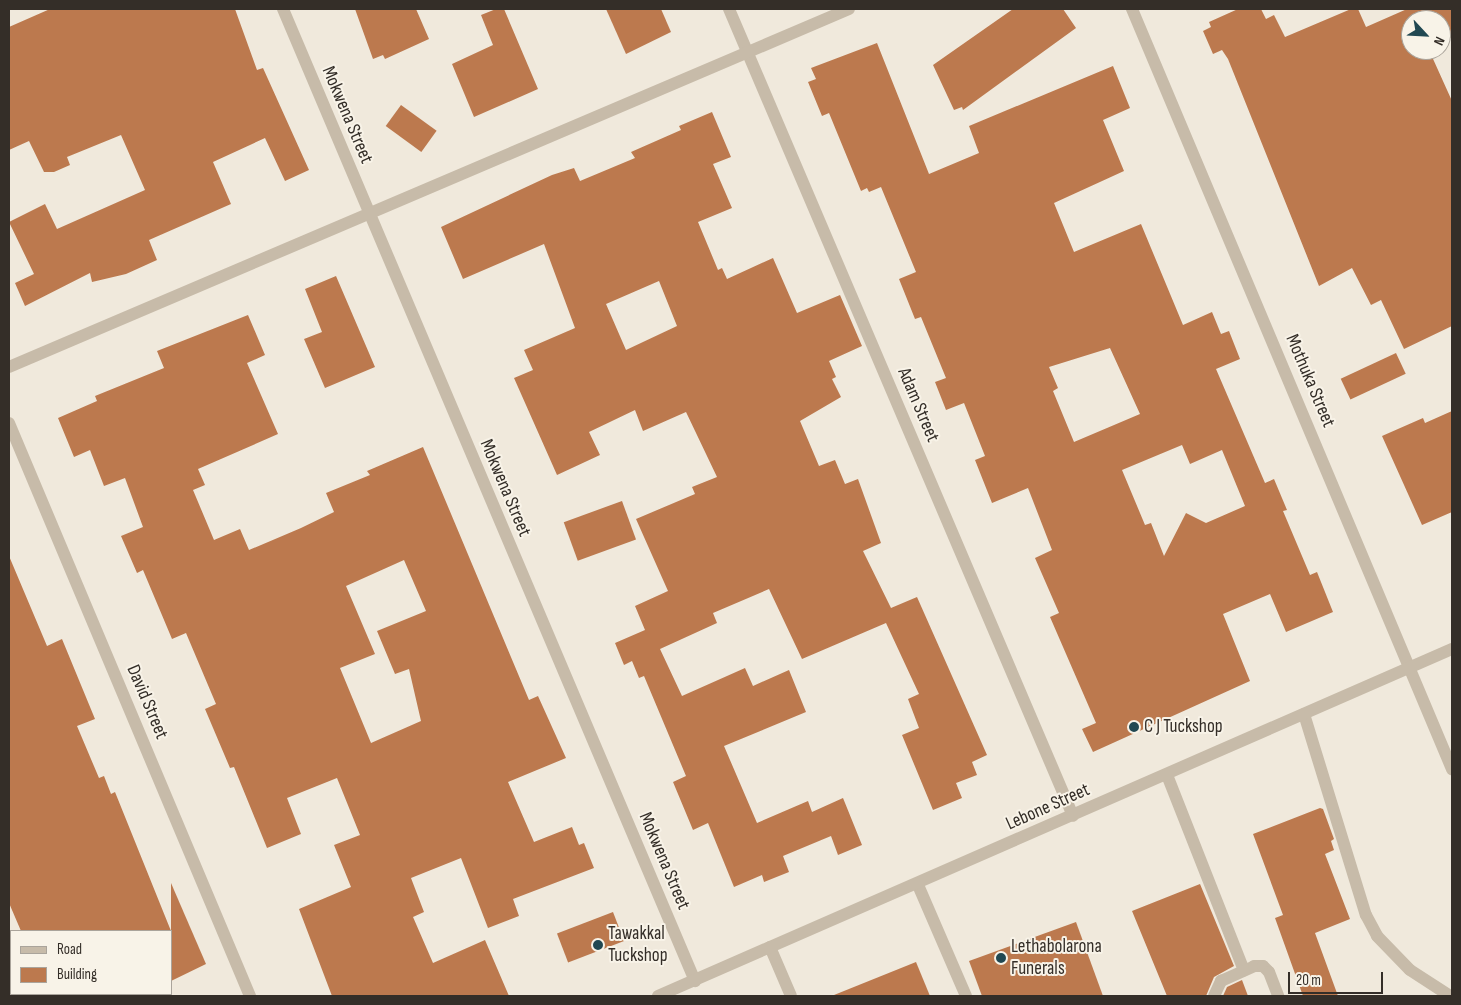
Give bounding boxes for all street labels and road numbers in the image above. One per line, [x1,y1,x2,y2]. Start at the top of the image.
street label: Mokwena Street [316,63,378,167]
street label: Mothuka Street [1280,331,1340,431]
street label: Adam Street [892,364,944,446]
street label: Mokwena Street [474,436,536,540]
street label: David Street [121,661,173,743]
street label: Lebone Street [1003,778,1093,836]
street label: Mokwena Street [633,809,695,913]

